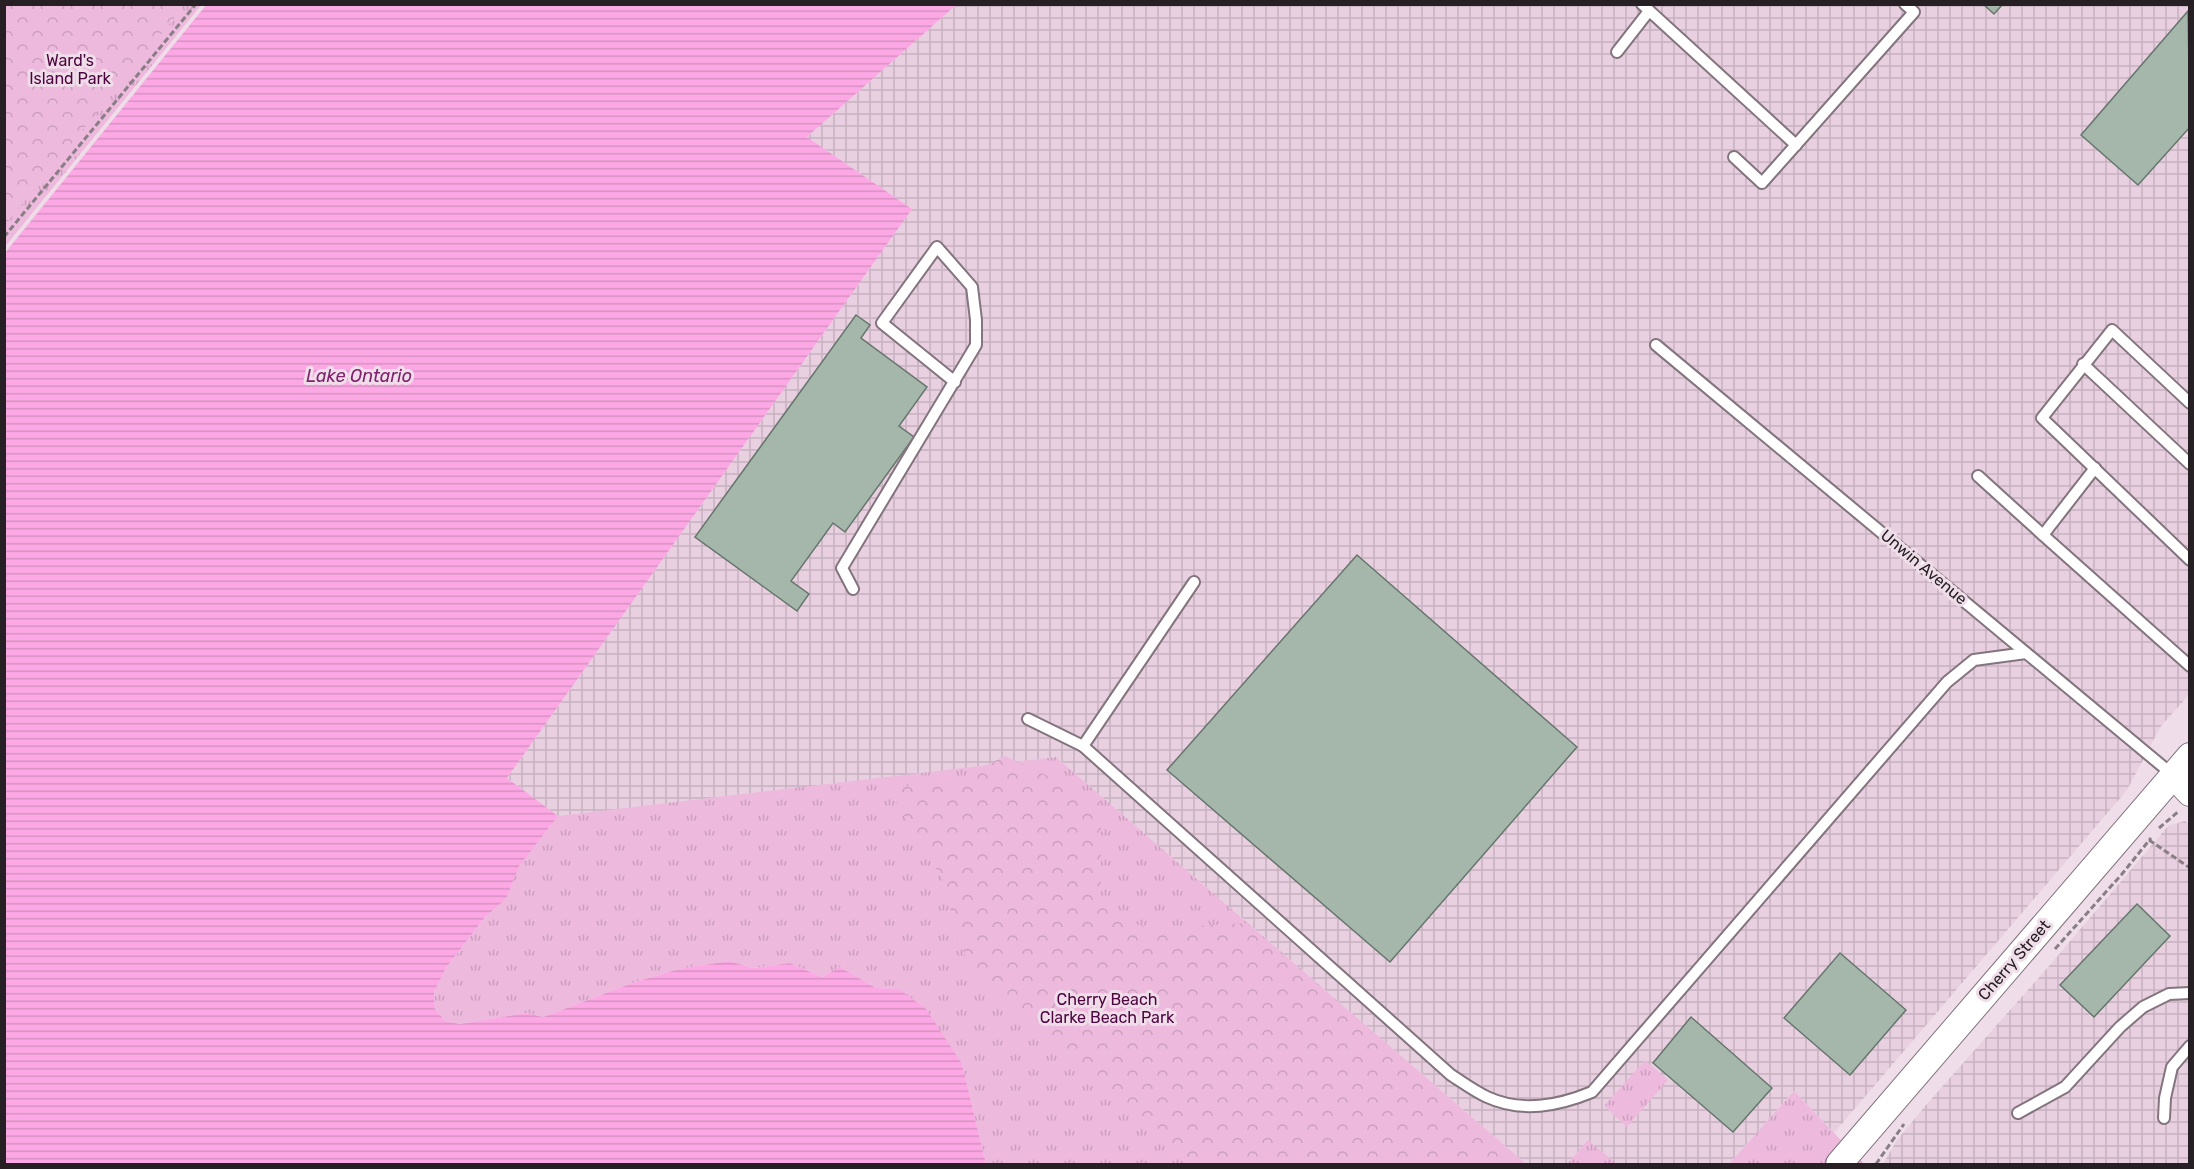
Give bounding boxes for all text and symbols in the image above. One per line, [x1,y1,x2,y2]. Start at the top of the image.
park label: Ward's Island Park [29,51,112,88]
water label: Lake Ontario [306,365,412,387]
street label: Unwin Avenue [1877,525,1971,609]
street label: Cherry Street [1974,916,2054,1004]
park label: Cherry Beach Clarke Beach Park [1040,990,1175,1027]

